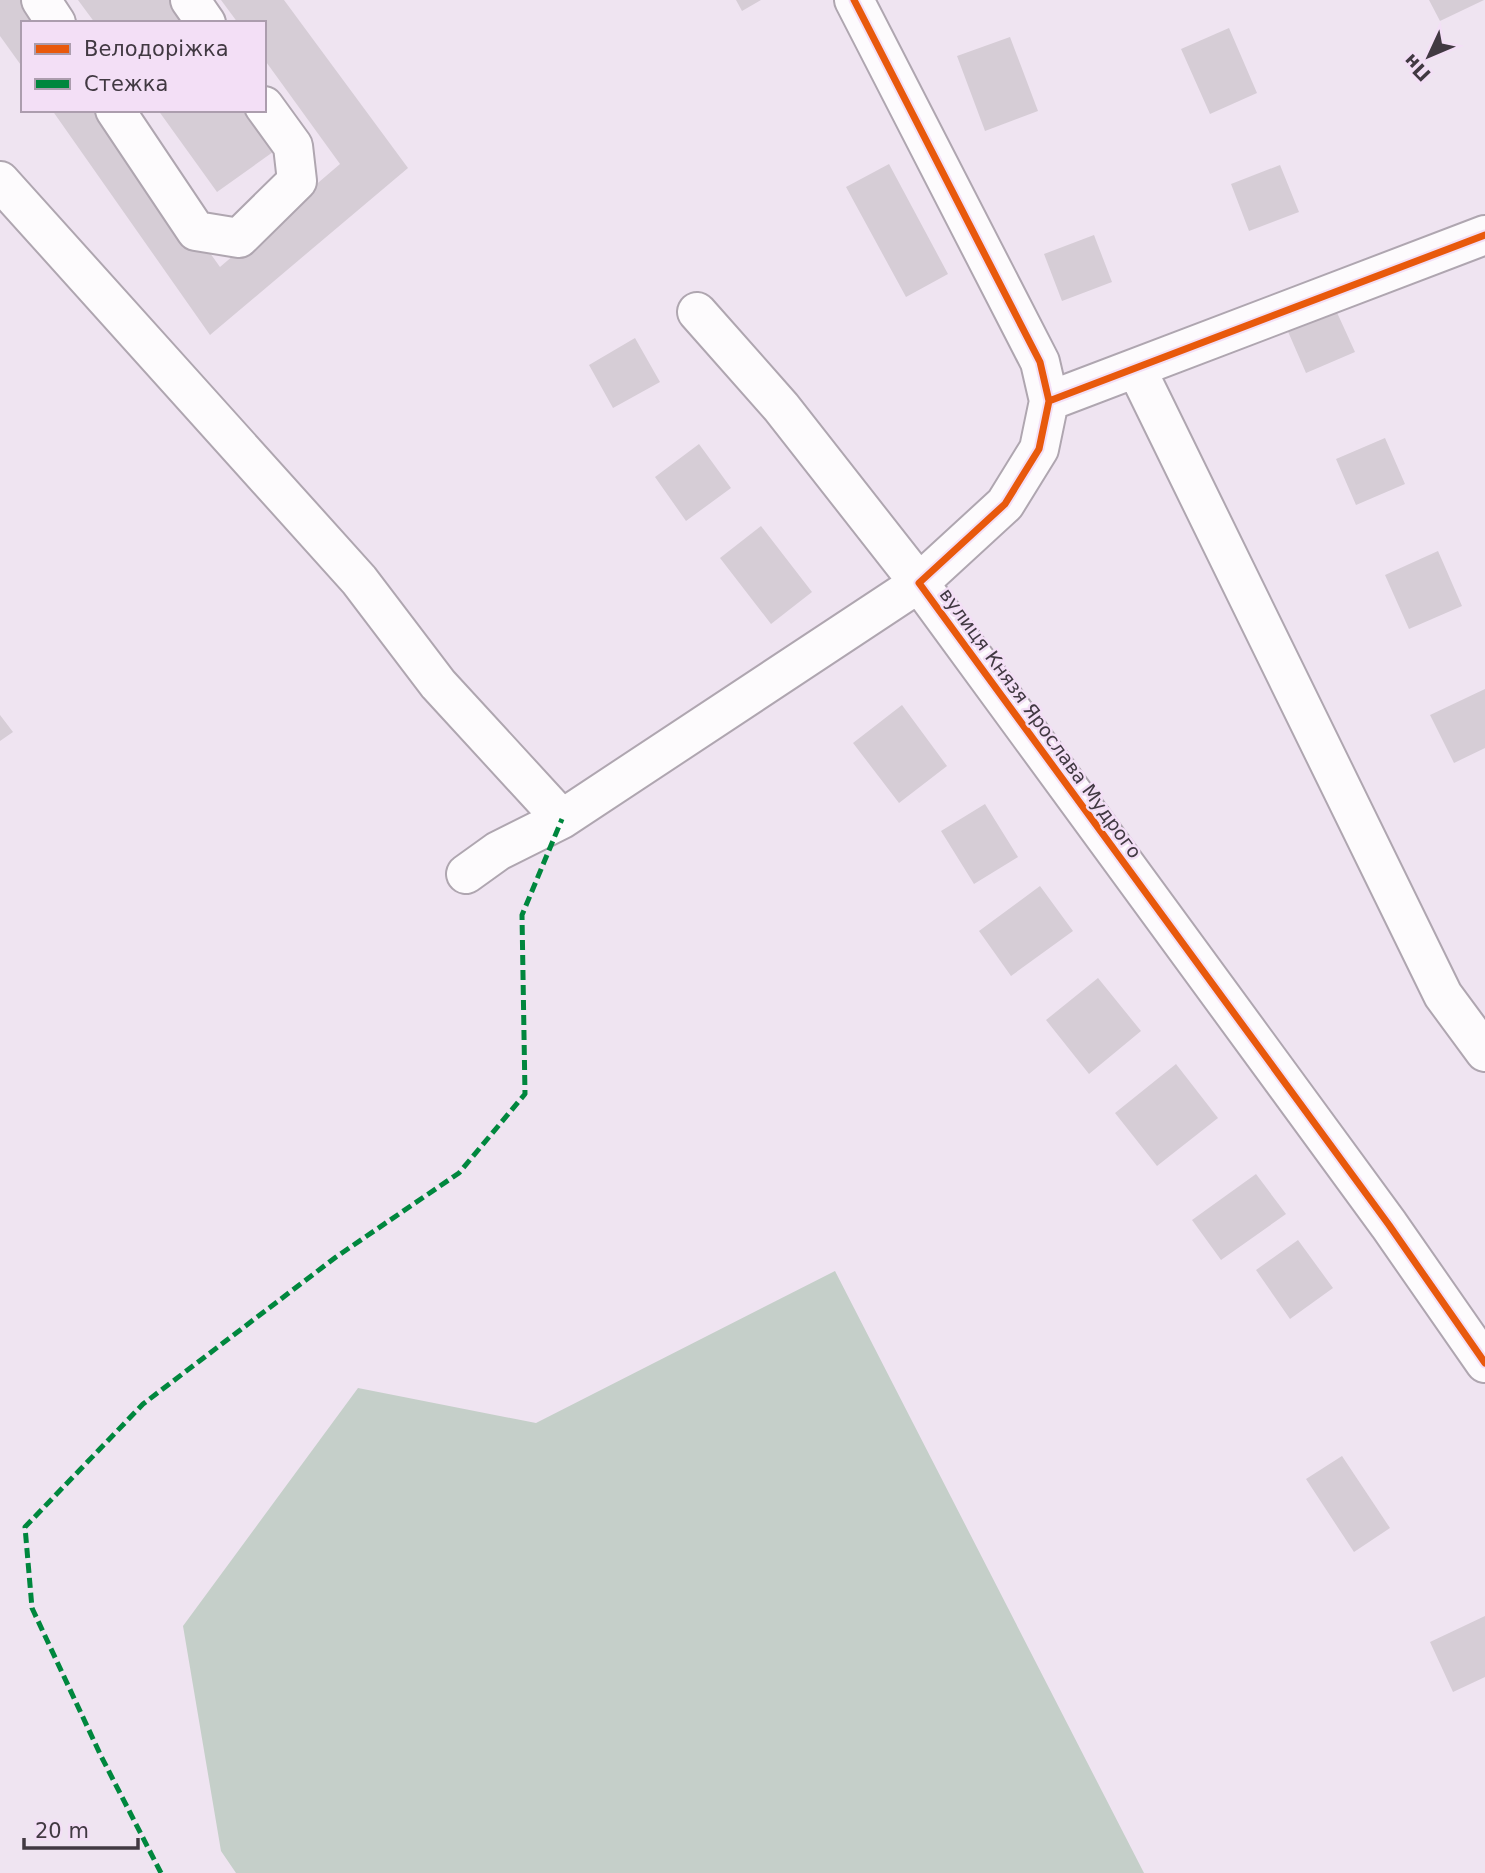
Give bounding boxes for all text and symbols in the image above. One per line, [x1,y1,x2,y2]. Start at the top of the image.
legend [21,21,266,112]
north arrow [1394,21,1464,91]
text: Велодоріжка [84,37,229,61]
text: Пн [1399,50,1435,86]
text: Стежка [84,72,168,96]
street label: вулиця Князя Ярослава Мудрого [936,584,1146,862]
scale bar [24,1806,138,1850]
text: 20 m [35,1819,89,1843]

